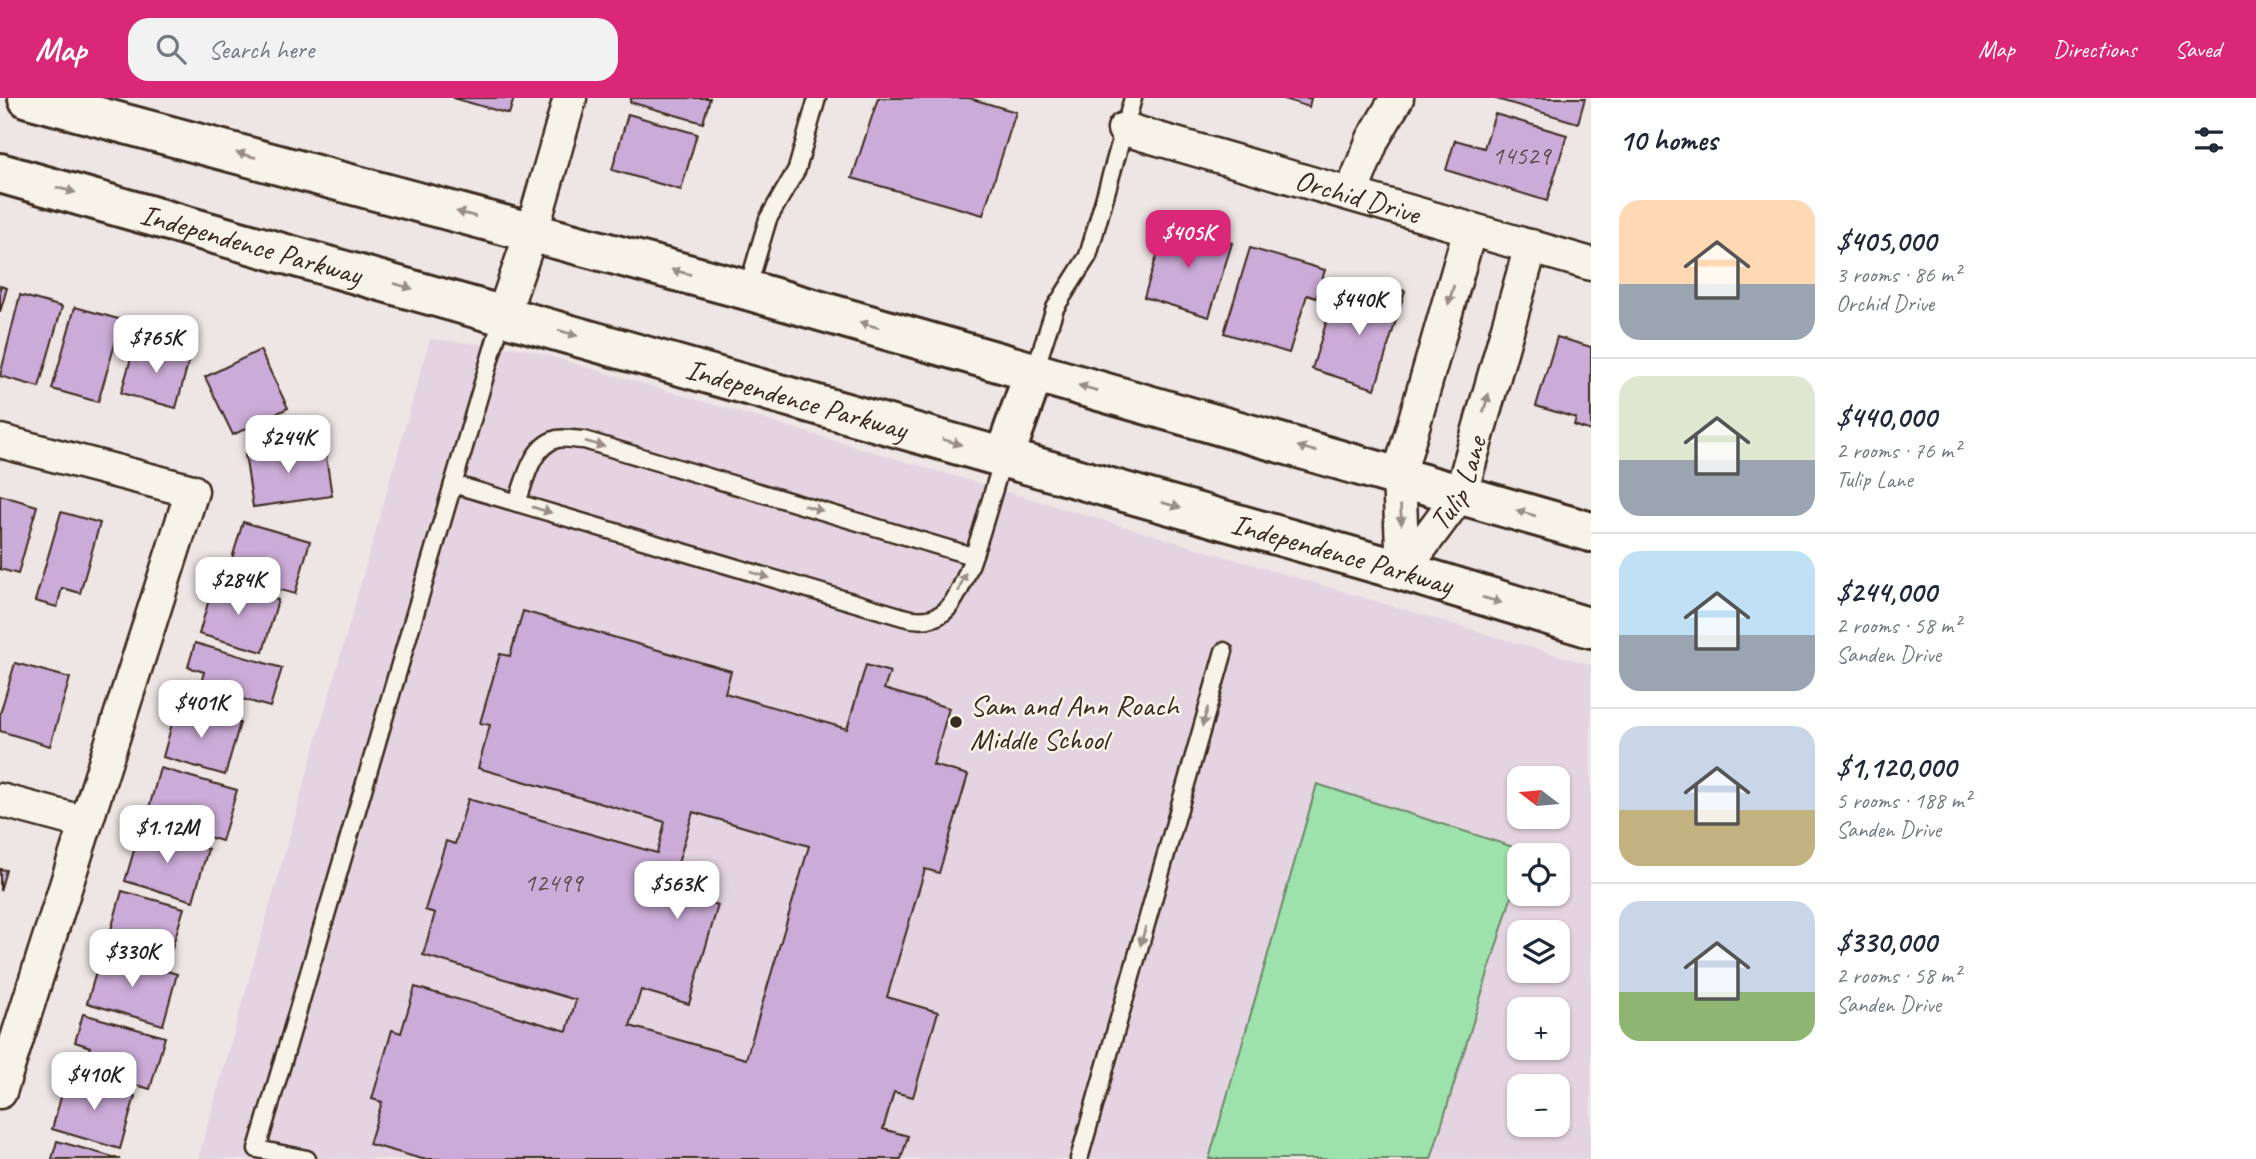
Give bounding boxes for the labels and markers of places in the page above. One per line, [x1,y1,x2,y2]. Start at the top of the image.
pin: $405K [1139,211,1237,270]
pin: $440K [1310,278,1408,337]
pin: $765K [107,316,205,375]
pin: $244K [239,416,337,475]
pin: $284K [189,558,287,617]
pin: $401K [152,680,250,740]
place label: Sam and Ann Roach Middle School [970,686,1181,758]
marker: Sam and Ann Roach Middle School [948,714,964,730]
pin: $1.12M [110,806,224,865]
pin: $563K [628,862,726,921]
pin: $330K [83,930,181,989]
pin: $410K [45,1052,143,1112]

